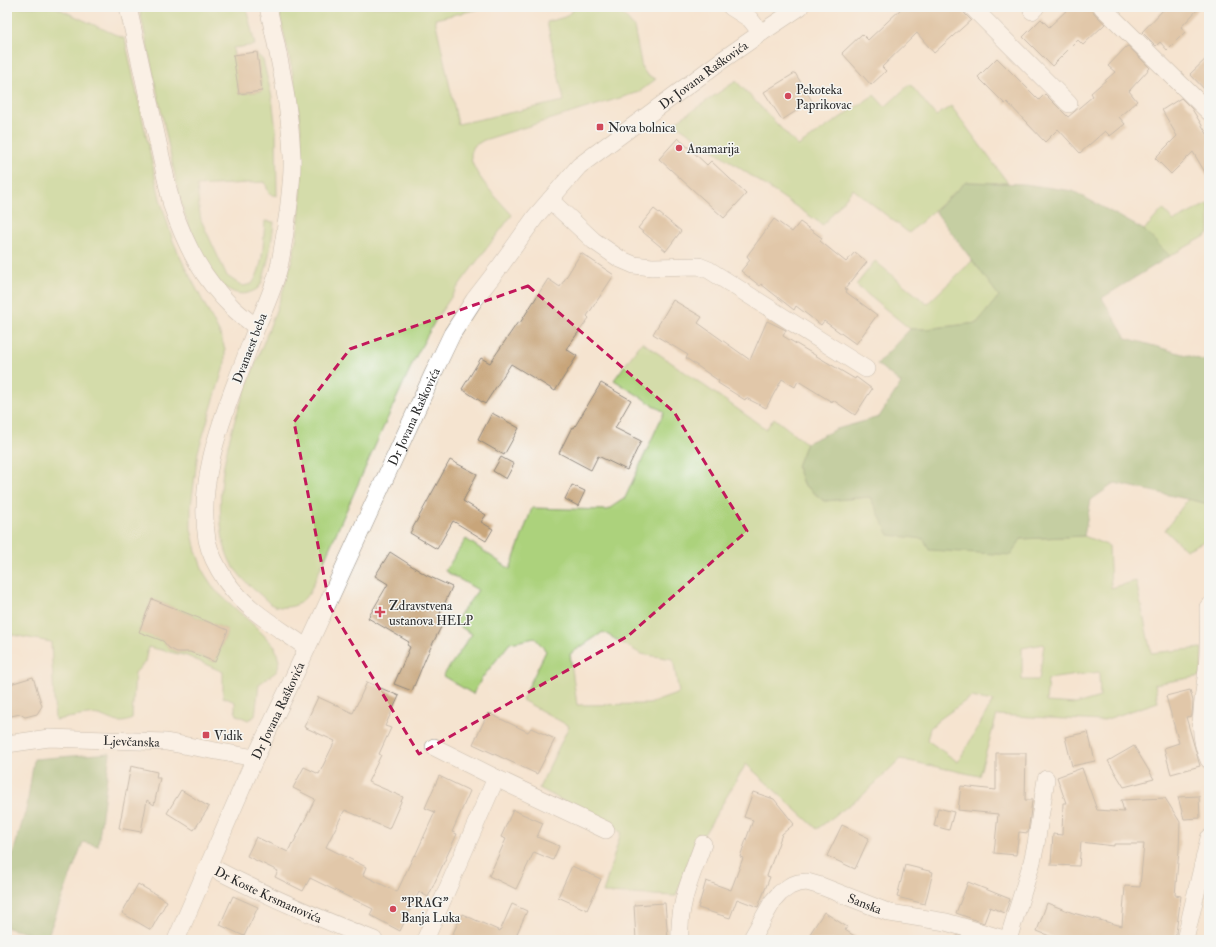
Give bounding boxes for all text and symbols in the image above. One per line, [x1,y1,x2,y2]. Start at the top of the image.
street label: Dr Jovana Raškovića [656,37,752,113]
place label: Pekoteka Paprikovac [796,82,852,114]
marker: Pekoteka Paprikovac [783,91,793,101]
place label: Nova bolnica [608,120,676,136]
marker: Nova bolnica [595,122,605,132]
place label: Anamarija [686,141,740,157]
marker: Anamarija [674,143,684,153]
street label: Dvanaest beba [229,310,271,386]
street label: Dr Jovana Raškovića [385,365,444,468]
place label: Zdravstvena ustanova HELP [389,598,474,629]
marker: Zdravstvena ustanova HELP [374,606,386,618]
street label: Dr Jovana Raškovića [249,659,309,762]
place label: Vidik [214,728,243,744]
marker: Vidik [201,730,211,740]
street label: Ljevčanska [103,733,161,751]
street label: Dr Koste Krsmanovića [212,863,325,927]
street label: Sanska [845,890,885,918]
place label: "PRAG" Banja Luka [401,895,461,926]
marker: "PRAG" Banja Luka [388,904,398,914]

